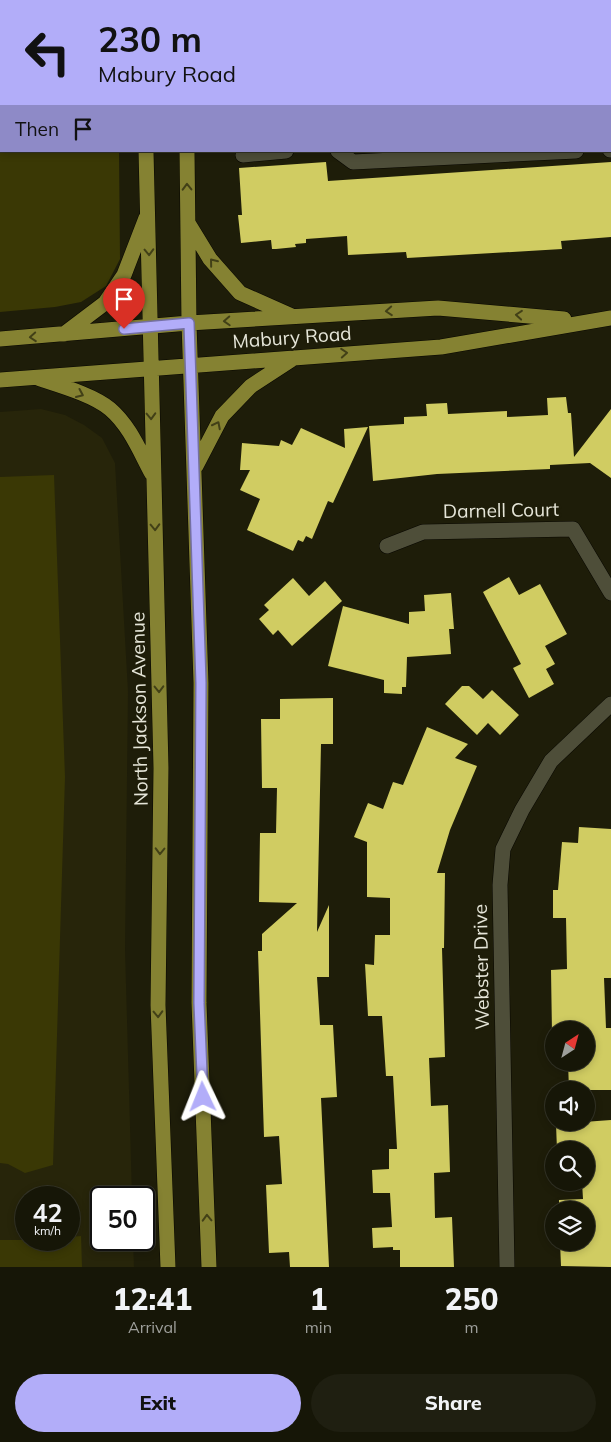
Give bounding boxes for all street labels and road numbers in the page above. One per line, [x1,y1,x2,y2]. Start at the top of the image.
street label: Mabury Road [232,321,352,353]
street label: Darnell Court [443,497,560,523]
street label: North Jackson Avenue [125,612,153,806]
street label: Webster Drive [468,904,494,1030]

